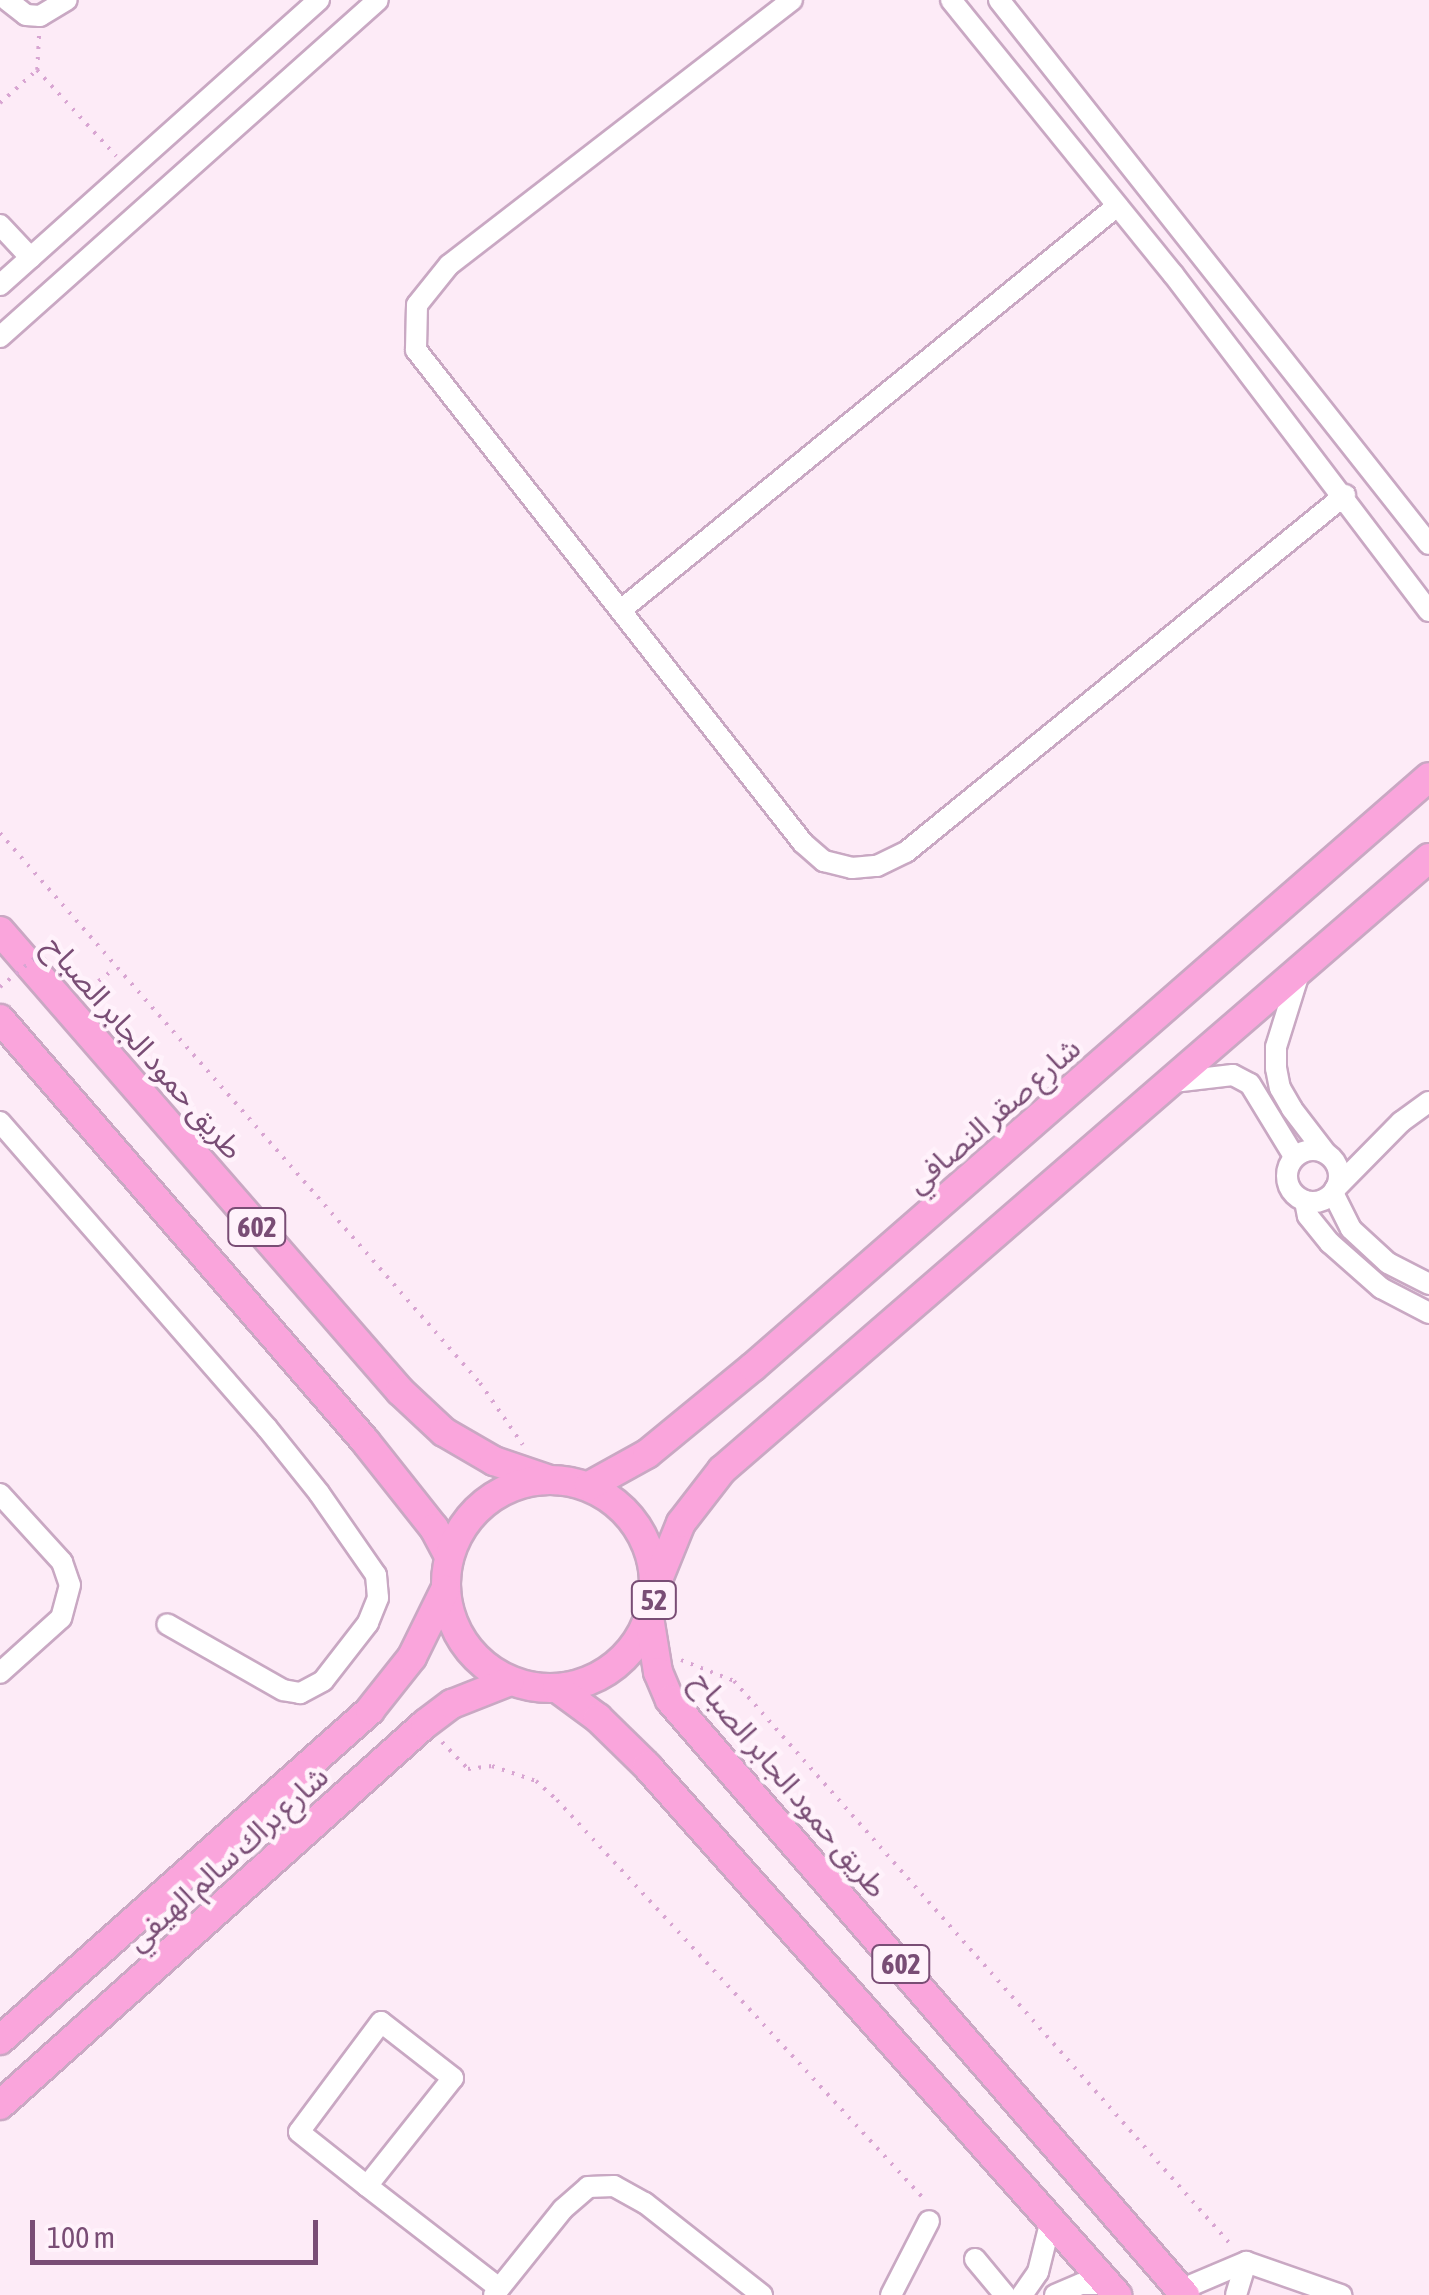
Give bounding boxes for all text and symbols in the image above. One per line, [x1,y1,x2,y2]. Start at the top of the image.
street label: طريق حمود الجابر الصباح [37,928,251,1166]
street label: شارع صقر النصافي [899,1030,1087,1200]
road number: 602 [227,1204,287,1250]
road number: 52 [629,1577,679,1623]
street label: طريق حمود الجابر الصباح [685,1663,895,1905]
street label: شارع براك سالم الهيفي [119,1758,335,1958]
road number: 602 [871,1941,931,1987]
scale bar [35,2200,322,2262]
text: 100 m [47,2220,115,2254]

